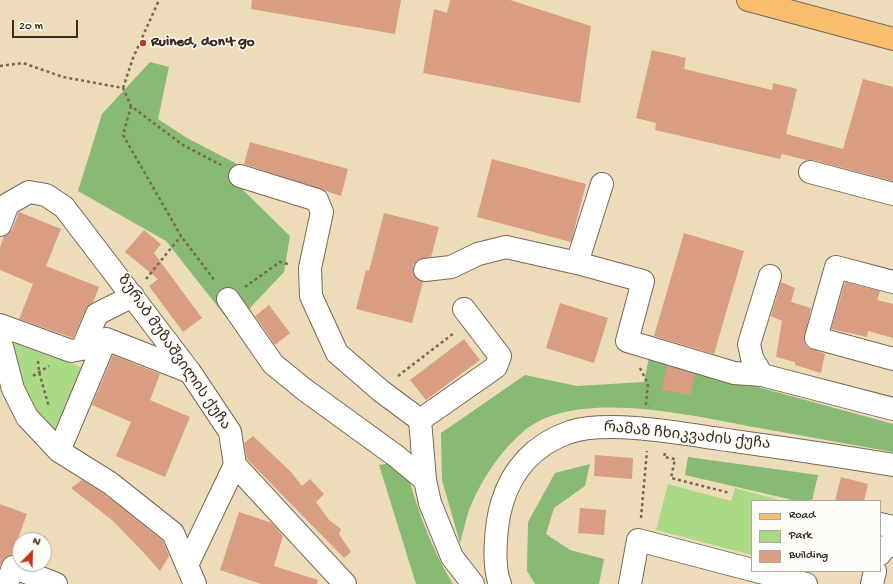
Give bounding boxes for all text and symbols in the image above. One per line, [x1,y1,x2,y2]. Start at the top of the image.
scale bar [14,12,80,38]
text: 20 m [19,20,43,34]
place label: Ruined, don't go [151,34,255,52]
marker: Ruined, don't go [138,38,148,48]
street label: ზურაბ მუზაშვილის ქუჩა [113,272,233,434]
street label: რამაზ ჩხიკვაძის ქუჩა [603,419,771,455]
legend [751,500,881,572]
text: Road [789,509,815,523]
text: Park [789,529,812,543]
north arrow [12,532,52,572]
text: N [31,535,42,549]
text: Building [789,549,828,563]

